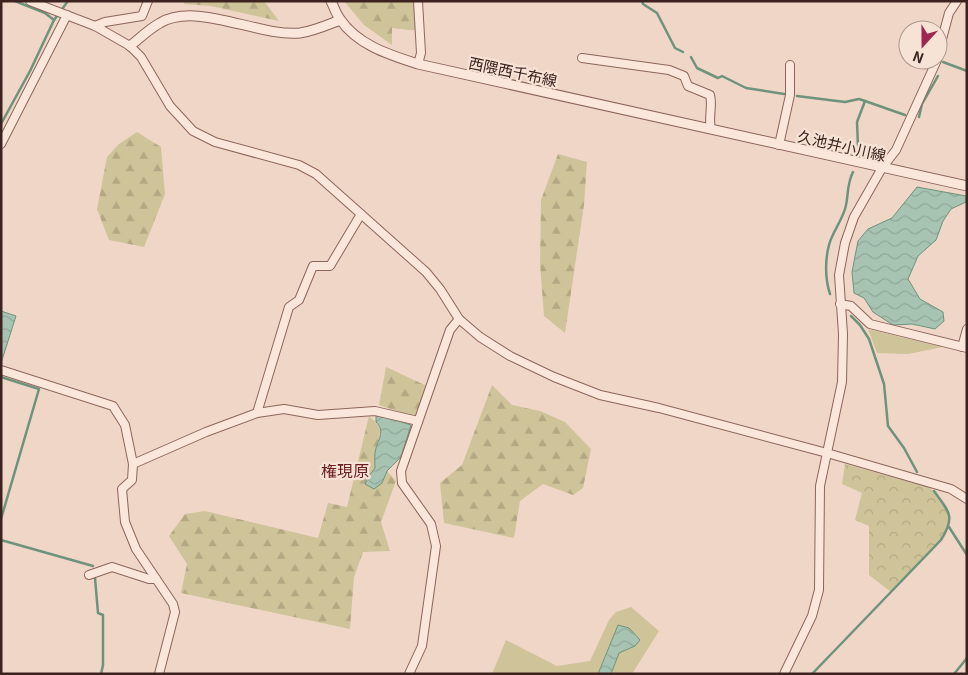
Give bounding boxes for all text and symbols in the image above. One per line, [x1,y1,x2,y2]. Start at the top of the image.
north arrow [898,20,948,70]
text: N [909,47,926,69]
street label: 西隈西千布線 [467,51,559,91]
street label: 久池井小川線 [796,125,888,165]
district label: 権現原 [321,458,369,482]

